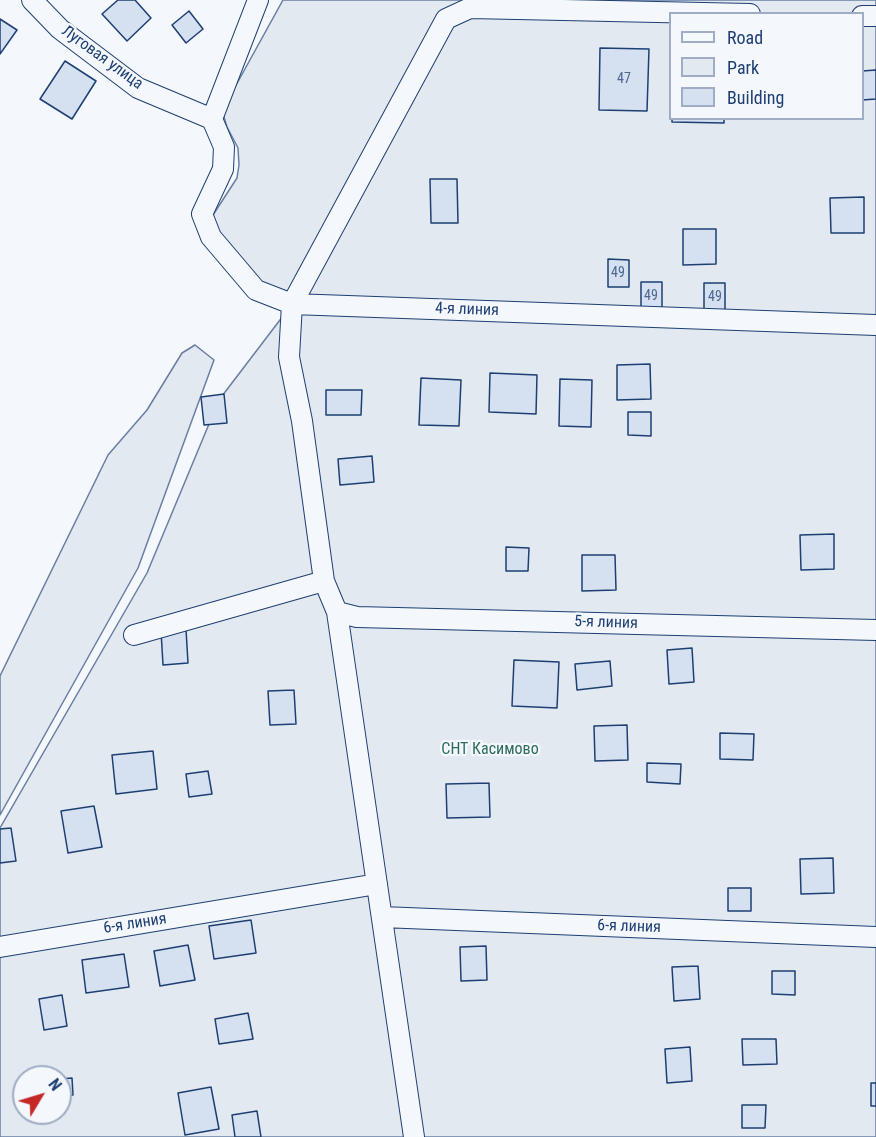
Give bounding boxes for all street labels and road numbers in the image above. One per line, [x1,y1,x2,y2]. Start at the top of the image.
street label: Луговая улица [57,22,147,94]
street label: 4-я линия [435,299,499,321]
street label: 5-я линия [574,612,638,634]
street label: 6-я линия [102,910,168,938]
street label: 6-я линия [597,916,661,938]

